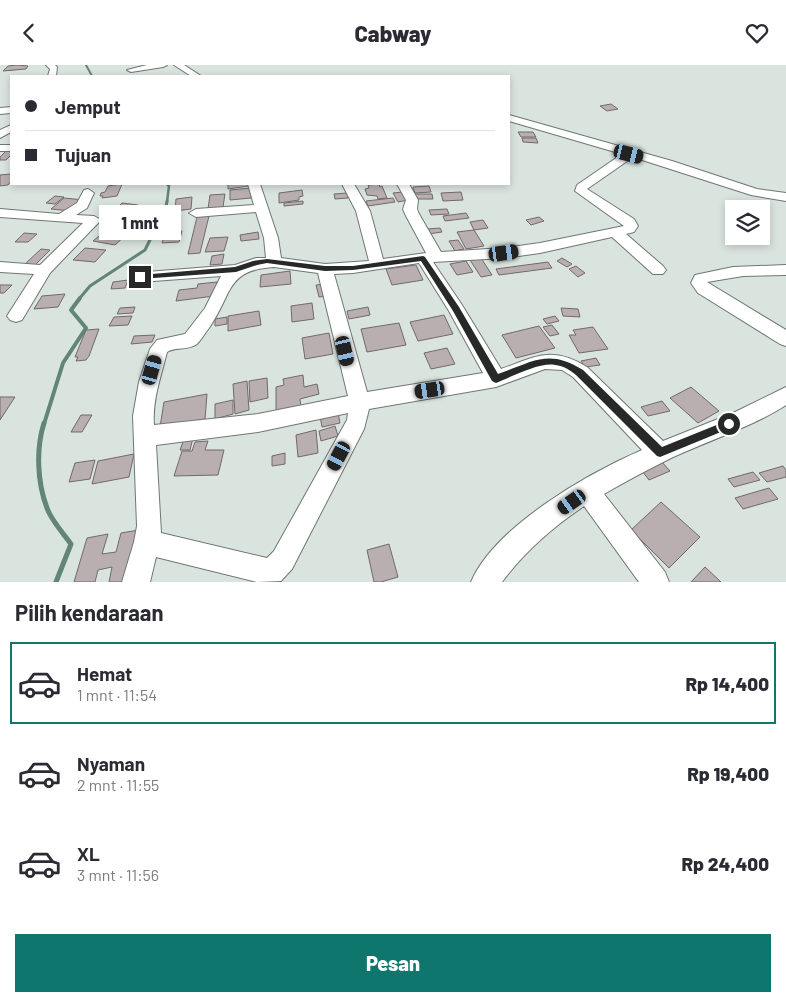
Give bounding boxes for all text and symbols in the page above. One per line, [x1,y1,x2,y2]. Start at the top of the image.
icon: back [15,19,43,47]
icon: heart [743,19,771,47]
text: Cabway [354,20,432,46]
text: Jemput [55,95,121,118]
text: Tujuan [55,143,111,166]
car [612,143,645,165]
map controls [725,200,770,245]
button: layers [725,200,770,245]
callout: 1 mnt [99,205,181,239]
text: 1 mnt [121,213,159,232]
car [488,243,519,263]
route end [129,266,151,288]
car [334,335,355,367]
car [140,354,163,386]
car [414,380,445,400]
route start [718,413,740,435]
car [325,439,352,473]
car [555,487,588,517]
text: Pilih kendaraan [15,599,163,625]
icon: car [17,661,62,706]
text: Hemat [77,662,132,685]
text: Rp 14,400 [685,672,769,695]
text: 1 mnt · 11:54 [77,685,157,704]
icon: car [17,751,62,796]
text: Nyaman [77,752,145,775]
text: Rp 19,400 [687,762,769,785]
text: 2 mnt · 11:55 [77,775,159,794]
icon: car [17,841,62,886]
text: XL [77,842,100,865]
text: Rp 24,400 [681,852,769,875]
text: 3 mnt · 11:56 [77,865,159,884]
button: Pesan [15,934,771,992]

